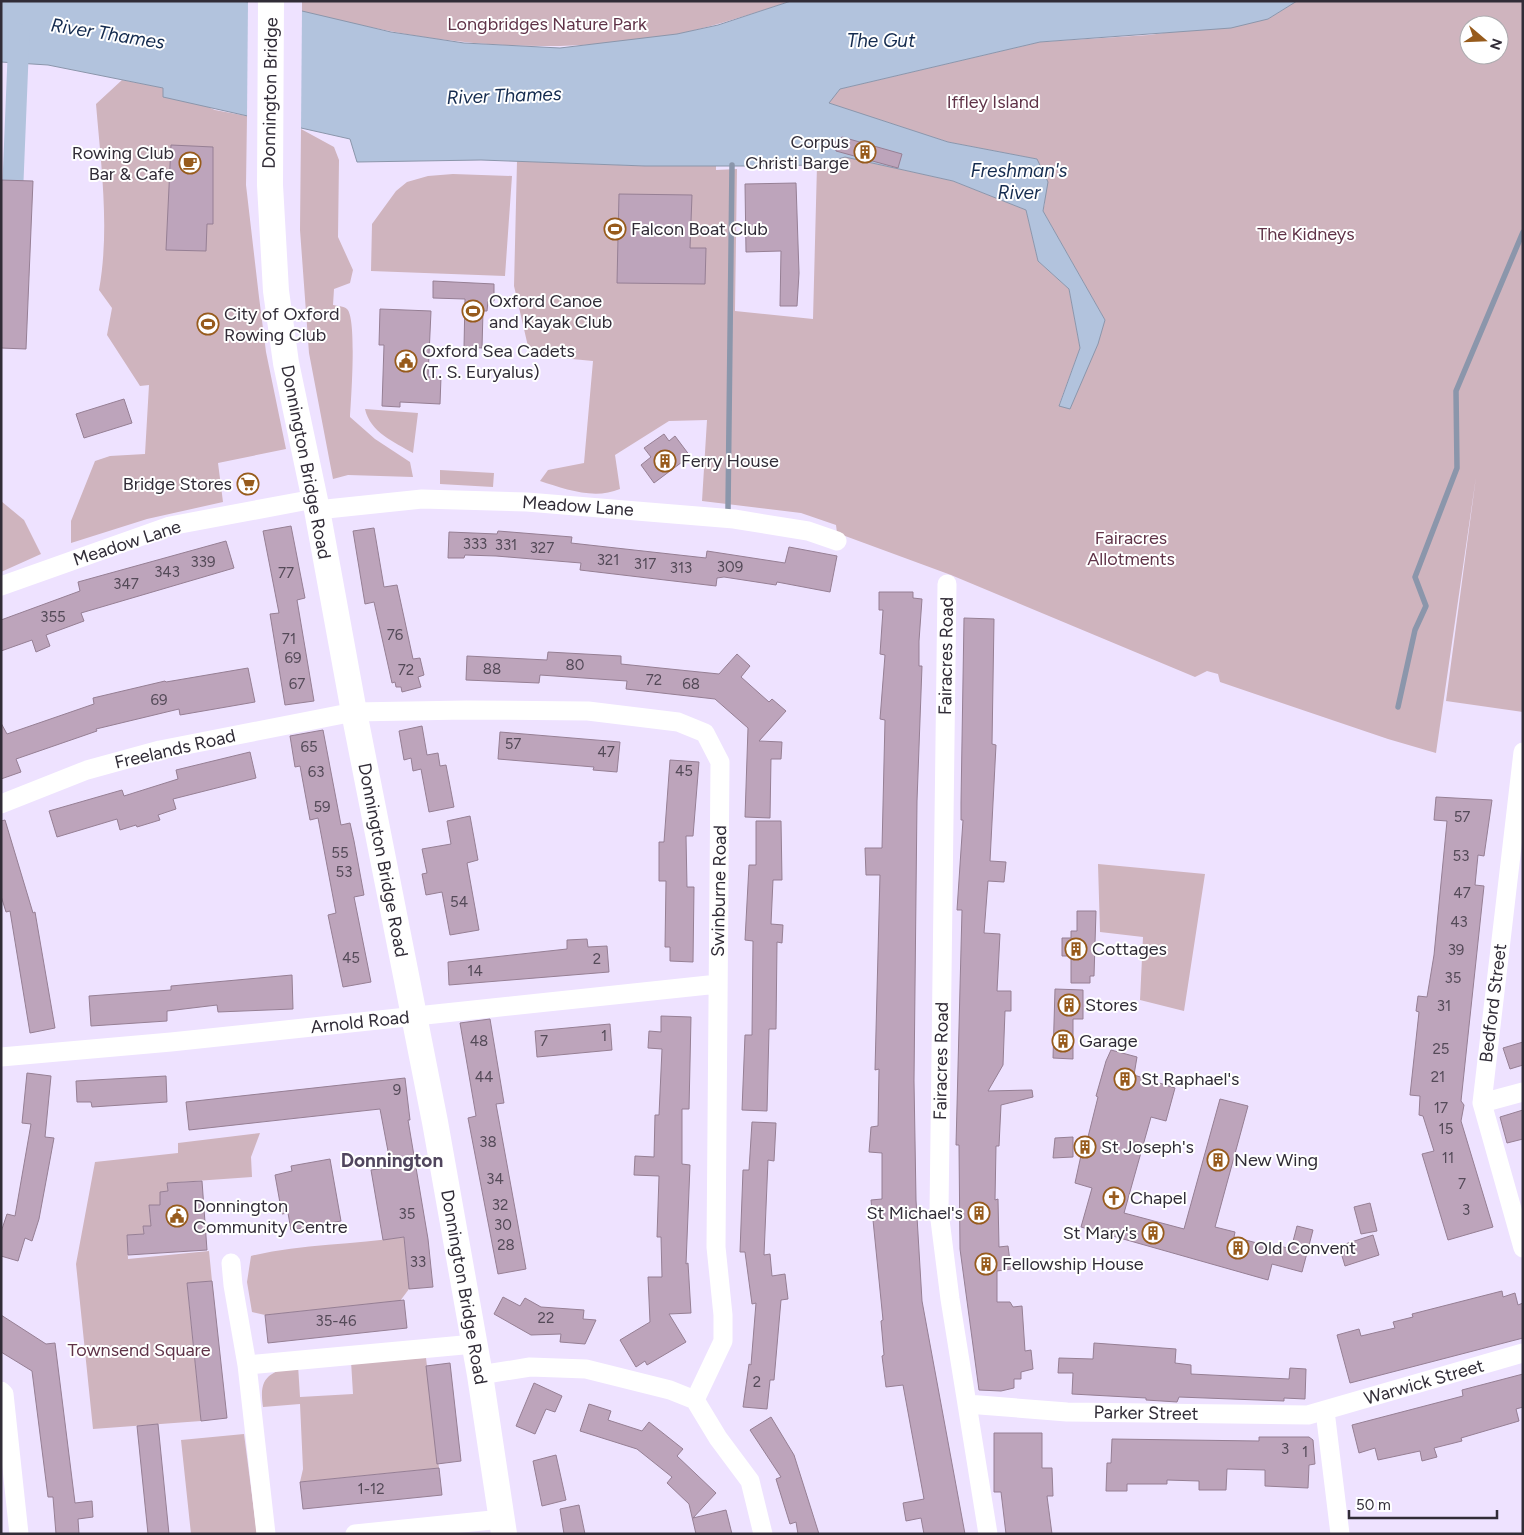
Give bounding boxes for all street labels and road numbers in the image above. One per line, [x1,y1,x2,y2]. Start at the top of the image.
street label: Donnington Bridge [258,17,282,169]
street label: Donnington Bridge Road [276,363,336,561]
street label: Meadow Lane [521,491,635,521]
street label: Meadow Lane [70,515,184,571]
street label: Fairacres Road [934,597,958,715]
street label: Freelands Road [112,724,238,774]
street label: Donnington Bridge Road [353,761,413,959]
street label: Swinburne Road [707,825,731,957]
street label: Bedford Street [1475,942,1511,1064]
street label: Fairacres Road [929,1002,953,1120]
street label: Arnold Road [310,1006,410,1038]
street label: Donnington Bridge Road [436,1188,492,1386]
street label: Warwick Street [1362,1354,1487,1410]
street label: Parker Street [1093,1401,1199,1425]

